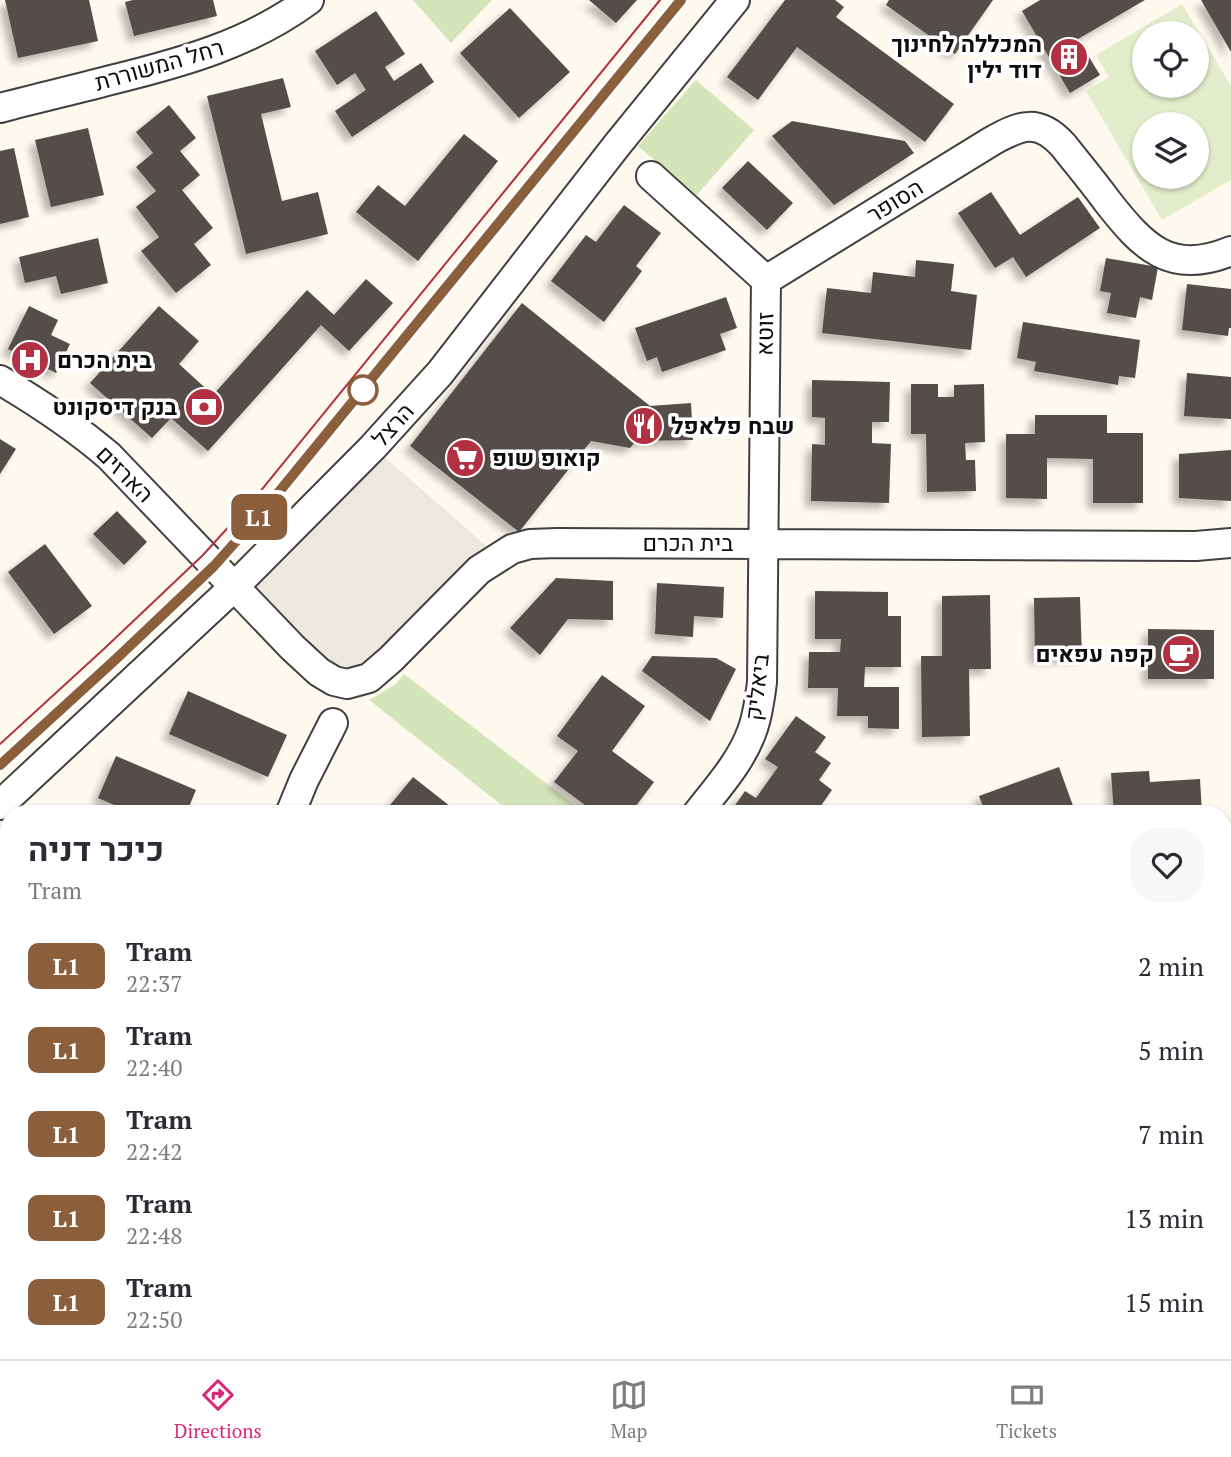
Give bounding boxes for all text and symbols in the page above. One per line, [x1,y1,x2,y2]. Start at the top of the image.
map controls [1132,21,1209,189]
button: locate [1132,21,1209,98]
place label: המכללה לחינוך דוד ילין [891,28,1042,85]
street label: רחל המשוררת [91,31,227,98]
building icon: המכללה לחינוך דוד ילין [1048,36,1090,78]
button: layers [1132,112,1209,189]
street label: הסופר [861,171,929,230]
street label: זוטא [749,312,780,356]
hospital icon: בית הכרם [9,339,51,381]
place label: בית הכרם [57,344,152,375]
unlabelled marker [348,375,378,405]
bank icon: בנק דיסקונט [183,386,225,428]
place label: בנק דיסקונט [53,391,178,422]
street label: הרצל [365,396,421,453]
restaurant icon: שבח פלאפל [623,405,665,447]
place label: שבח פלאפל [671,410,795,441]
supermarket icon: קואופ שופ [444,437,486,479]
street label: הארזים [90,438,161,509]
place label: קואופ שופ [492,442,601,473]
line badge: L1 [228,494,290,540]
text: L1 [245,501,273,533]
street label: בית הכרם [643,527,733,558]
cafe icon: קפה עפאים [1160,633,1202,675]
place label: קפה עפאים [1036,638,1154,669]
street label: ביאליק [737,652,776,722]
text: כיכר דניה [28,827,164,870]
button: heart [1130,828,1204,902]
text: Tram [28,875,82,906]
text: Tram [126,934,192,968]
text: 2 min [1138,949,1204,983]
text: L1 [53,950,80,982]
text: 22:37 [126,968,183,999]
text: Tram [126,1018,192,1052]
text: 5 min [1138,1033,1204,1067]
text: L1 [53,1034,80,1066]
text: 22:40 [126,1052,183,1083]
text: Tram [126,1102,192,1136]
text: 7 min [1138,1117,1204,1151]
text: L1 [53,1118,80,1150]
text: 22:42 [126,1136,183,1167]
text: Tram [126,1186,192,1220]
text: 13 min [1124,1201,1204,1235]
text: L1 [53,1202,80,1234]
text: 22:48 [126,1220,183,1251]
text: Tram [126,1270,192,1304]
text: 15 min [1124,1285,1204,1319]
text: L1 [53,1286,80,1318]
text: 22:50 [126,1304,183,1335]
tab: Directions [174,1376,262,1443]
tab: Map [610,1376,648,1443]
tab: Tickets [996,1376,1057,1443]

